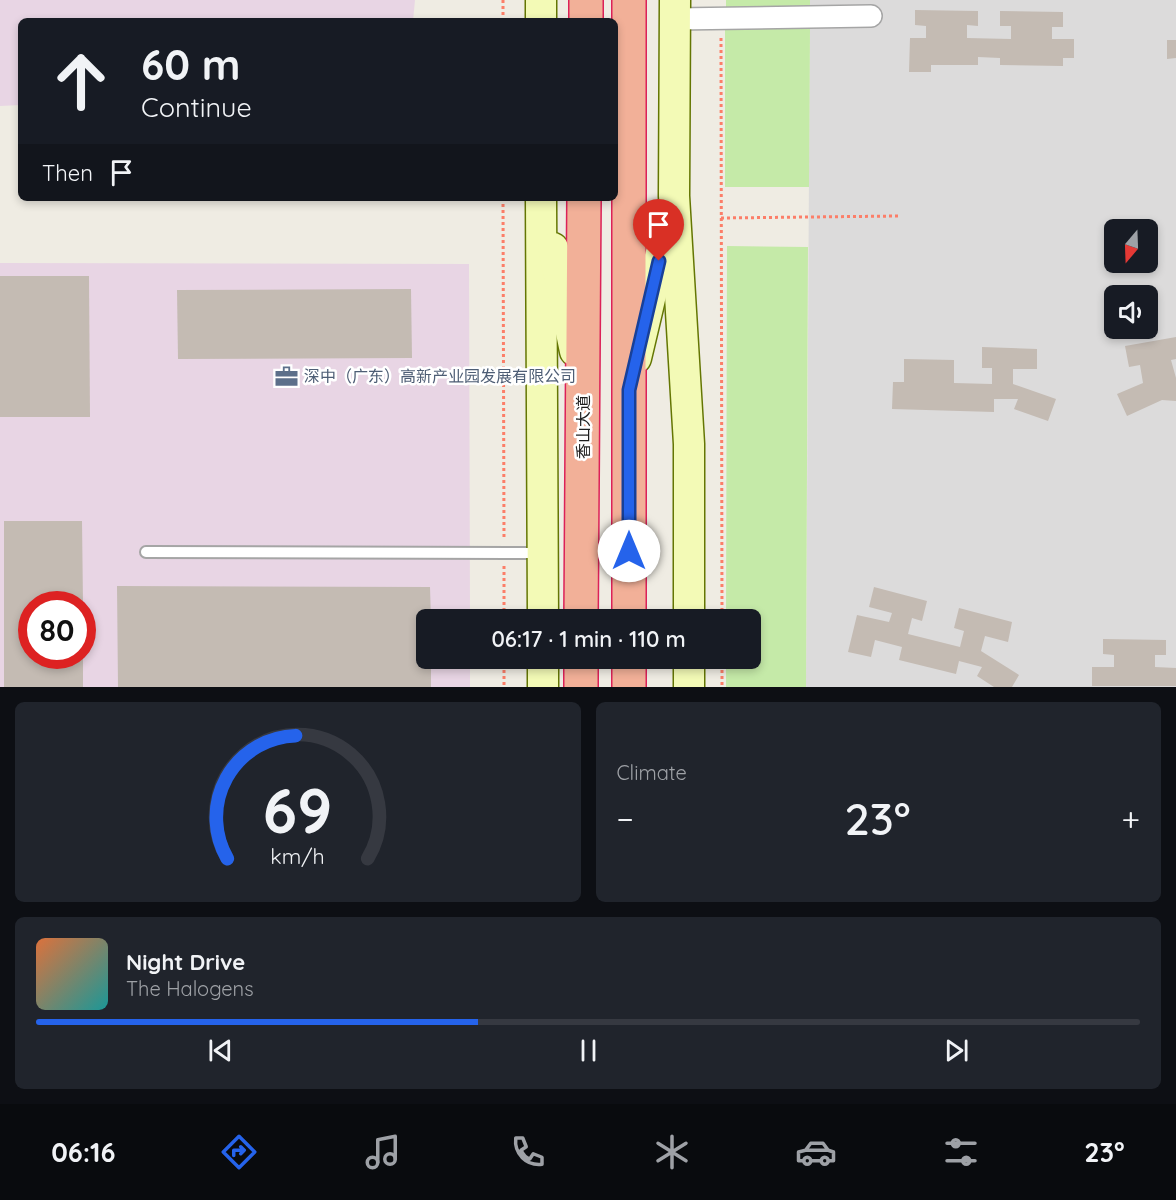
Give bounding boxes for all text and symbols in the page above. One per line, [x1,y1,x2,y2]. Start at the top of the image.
text: 60 m [141,38,241,91]
icon: ahead [42,42,120,120]
text: Continue [141,90,252,124]
icon: arrive [105,156,138,189]
text: Then [42,159,93,187]
pin [633,199,684,261]
icon: arrive [642,208,675,241]
north arrow [1104,219,1158,273]
map controls [1104,219,1158,339]
button: sound [1104,285,1158,339]
office icon: 深中（广东）高新产业园发展有限公司 [273,363,299,389]
place label: 深中（广东）高新产业园发展有限公司 [304,366,576,386]
street label: 香山大道 [573,395,593,459]
position arrow [597,519,661,583]
speed limit sign: 80 [18,591,96,669]
text: 06:17 · 1 min · 110 m [491,625,686,653]
text: Climate [617,760,687,785]
text: 69 [263,771,333,849]
text: 23° [844,790,911,846]
text: − [617,798,634,839]
text: + [1121,798,1140,839]
text: km/h [271,843,325,869]
text: Night Drive [126,948,245,976]
text: The Halogens [126,976,254,1001]
icon: previous [204,1034,237,1067]
icon: pause [572,1034,605,1067]
icon: next [940,1034,973,1067]
icon: directions [218,1131,260,1173]
icon: music [362,1131,404,1173]
icon: phone [507,1131,549,1173]
icon: climate [651,1131,693,1173]
icon: car [795,1131,837,1173]
icon: filters [940,1131,982,1173]
text: 06:16 [51,1135,116,1169]
text: 23° [1084,1135,1125,1169]

